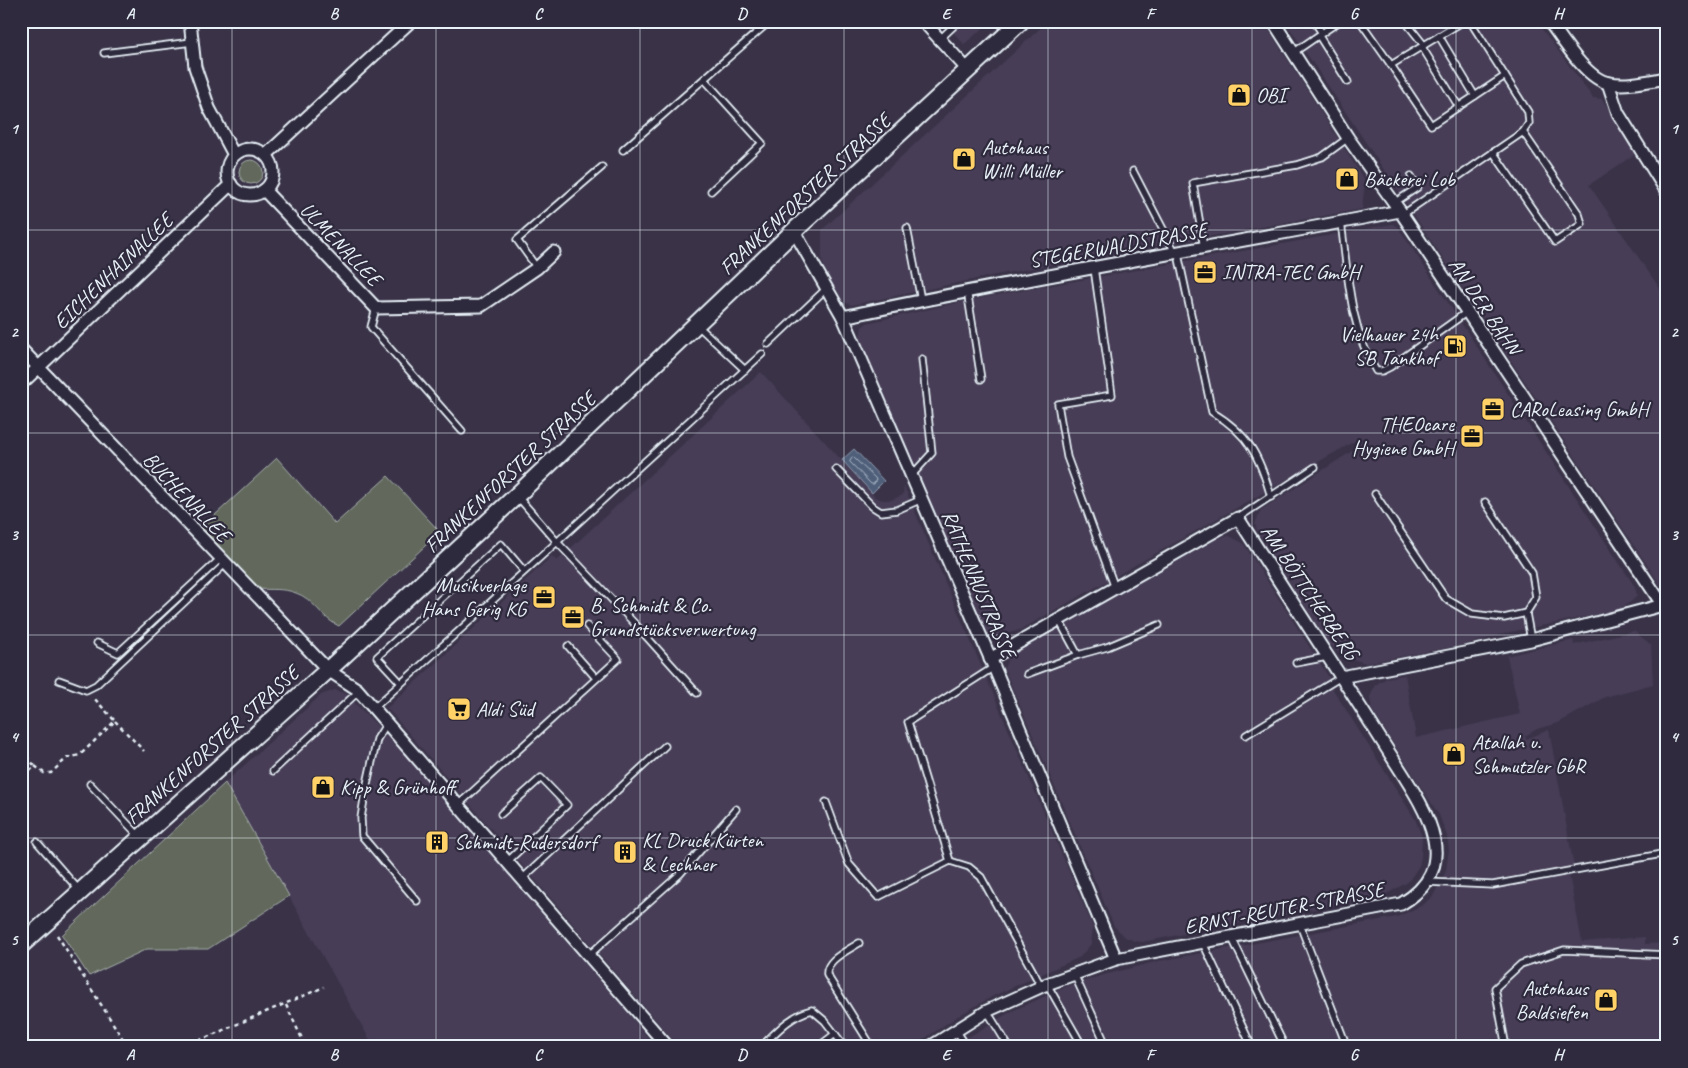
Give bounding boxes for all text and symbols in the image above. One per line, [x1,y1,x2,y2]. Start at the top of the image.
text: A [126,4,136,24]
text: B [330,4,340,24]
text: C [534,4,544,24]
text: D [737,4,748,24]
text: E [942,4,953,24]
text: F [1146,4,1157,24]
text: G [1350,4,1360,24]
text: H [1553,4,1565,24]
shop icon: OBI [1226,82,1252,108]
place label: OBI [1256,82,1290,108]
street label: FRANKENFORSTER STRASSE [714,106,898,280]
text: 1 [10,119,19,139]
text: 1 [1670,119,1679,139]
place label: Autohaus Willi Müller [982,134,1064,184]
shop icon: Autohaus Willi Müller [951,146,977,172]
shop icon: Bäckerei Lob [1334,166,1360,192]
place label: Bäckerei Lob [1364,166,1457,192]
street label: ULMENALLEE [295,197,389,293]
street label: EICHENHAINALLEE [48,206,180,335]
street label: STEGERWALDSTRASSE [1027,216,1211,273]
street label: AN DER BAHN [1443,252,1529,362]
office icon: INTRA-TEC GmbH [1192,259,1218,285]
place label: INTRA-TEC GmbH [1222,259,1363,285]
place label: Vielhauer 24h SB Tankhof [1339,321,1443,371]
text: 2 [10,322,19,342]
text: 2 [1670,322,1679,342]
fuel station icon: Vielhauer 24h SB Tankhof [1442,333,1468,359]
street label: FRANKENFORSTER STRASSE [419,384,603,558]
office icon: CARoLeasing GmbH [1480,396,1506,422]
place label: CARoLeasing GmbH [1510,396,1651,422]
place label: THEOcare Hygiene GmbH [1352,411,1457,461]
office icon: THEOcare Hygiene GmbH [1459,423,1485,449]
street label: BUCHENALLEE [138,446,238,549]
street label: RATHENAUSTRASSE [936,506,1023,664]
street label: AM BÖTTCHERBERG [1255,519,1366,667]
text: 3 [10,525,19,545]
text: 3 [1670,525,1679,545]
place label: Musikverlage Hans Gerig KG [421,572,529,622]
office icon: Musikverlage Hans Gerig KG [531,584,557,610]
place label: B. Schmidt & Co. Grundstücksverwertung [590,592,757,642]
office icon: B. Schmidt & Co. Grundstücksverwertung [560,604,586,630]
street label: FRANKENFORSTER STRASSE [120,658,306,830]
supermarket icon: Aldi Süd [446,696,472,722]
place label: Aldi Süd [476,696,537,722]
text: 4 [10,727,19,747]
text: 4 [1670,727,1679,747]
place label: Atallah u. Schmutzler GbR [1472,729,1587,779]
shop icon: Atallah u. Schmutzler GbR [1441,741,1467,767]
shop icon: Kipp & Grünhoff [310,774,336,800]
place label: Kipp & Grünhoff [340,774,459,800]
place label: KL Druck Kürten & Lechner [642,827,764,877]
building icon: Schmidt-Rudersdorf [424,829,450,855]
place label: Schmidt-Rudersdorf [454,829,601,855]
building icon: KL Druck Kürten & Lechner [612,839,638,865]
street label: ERNST-REUTER-STRASSE [1182,875,1388,940]
text: 5 [11,930,20,950]
text: 5 [1671,930,1680,950]
place label: Autohaus Baldsiefen [1516,975,1590,1025]
shop icon: Autohaus Baldsiefen [1593,987,1619,1013]
text: A [126,1045,136,1065]
text: B [330,1045,340,1065]
text: C [534,1045,544,1065]
text: D [737,1045,748,1065]
text: E [942,1045,953,1065]
text: F [1146,1045,1157,1065]
text: G [1350,1045,1360,1065]
text: H [1553,1045,1565,1065]

